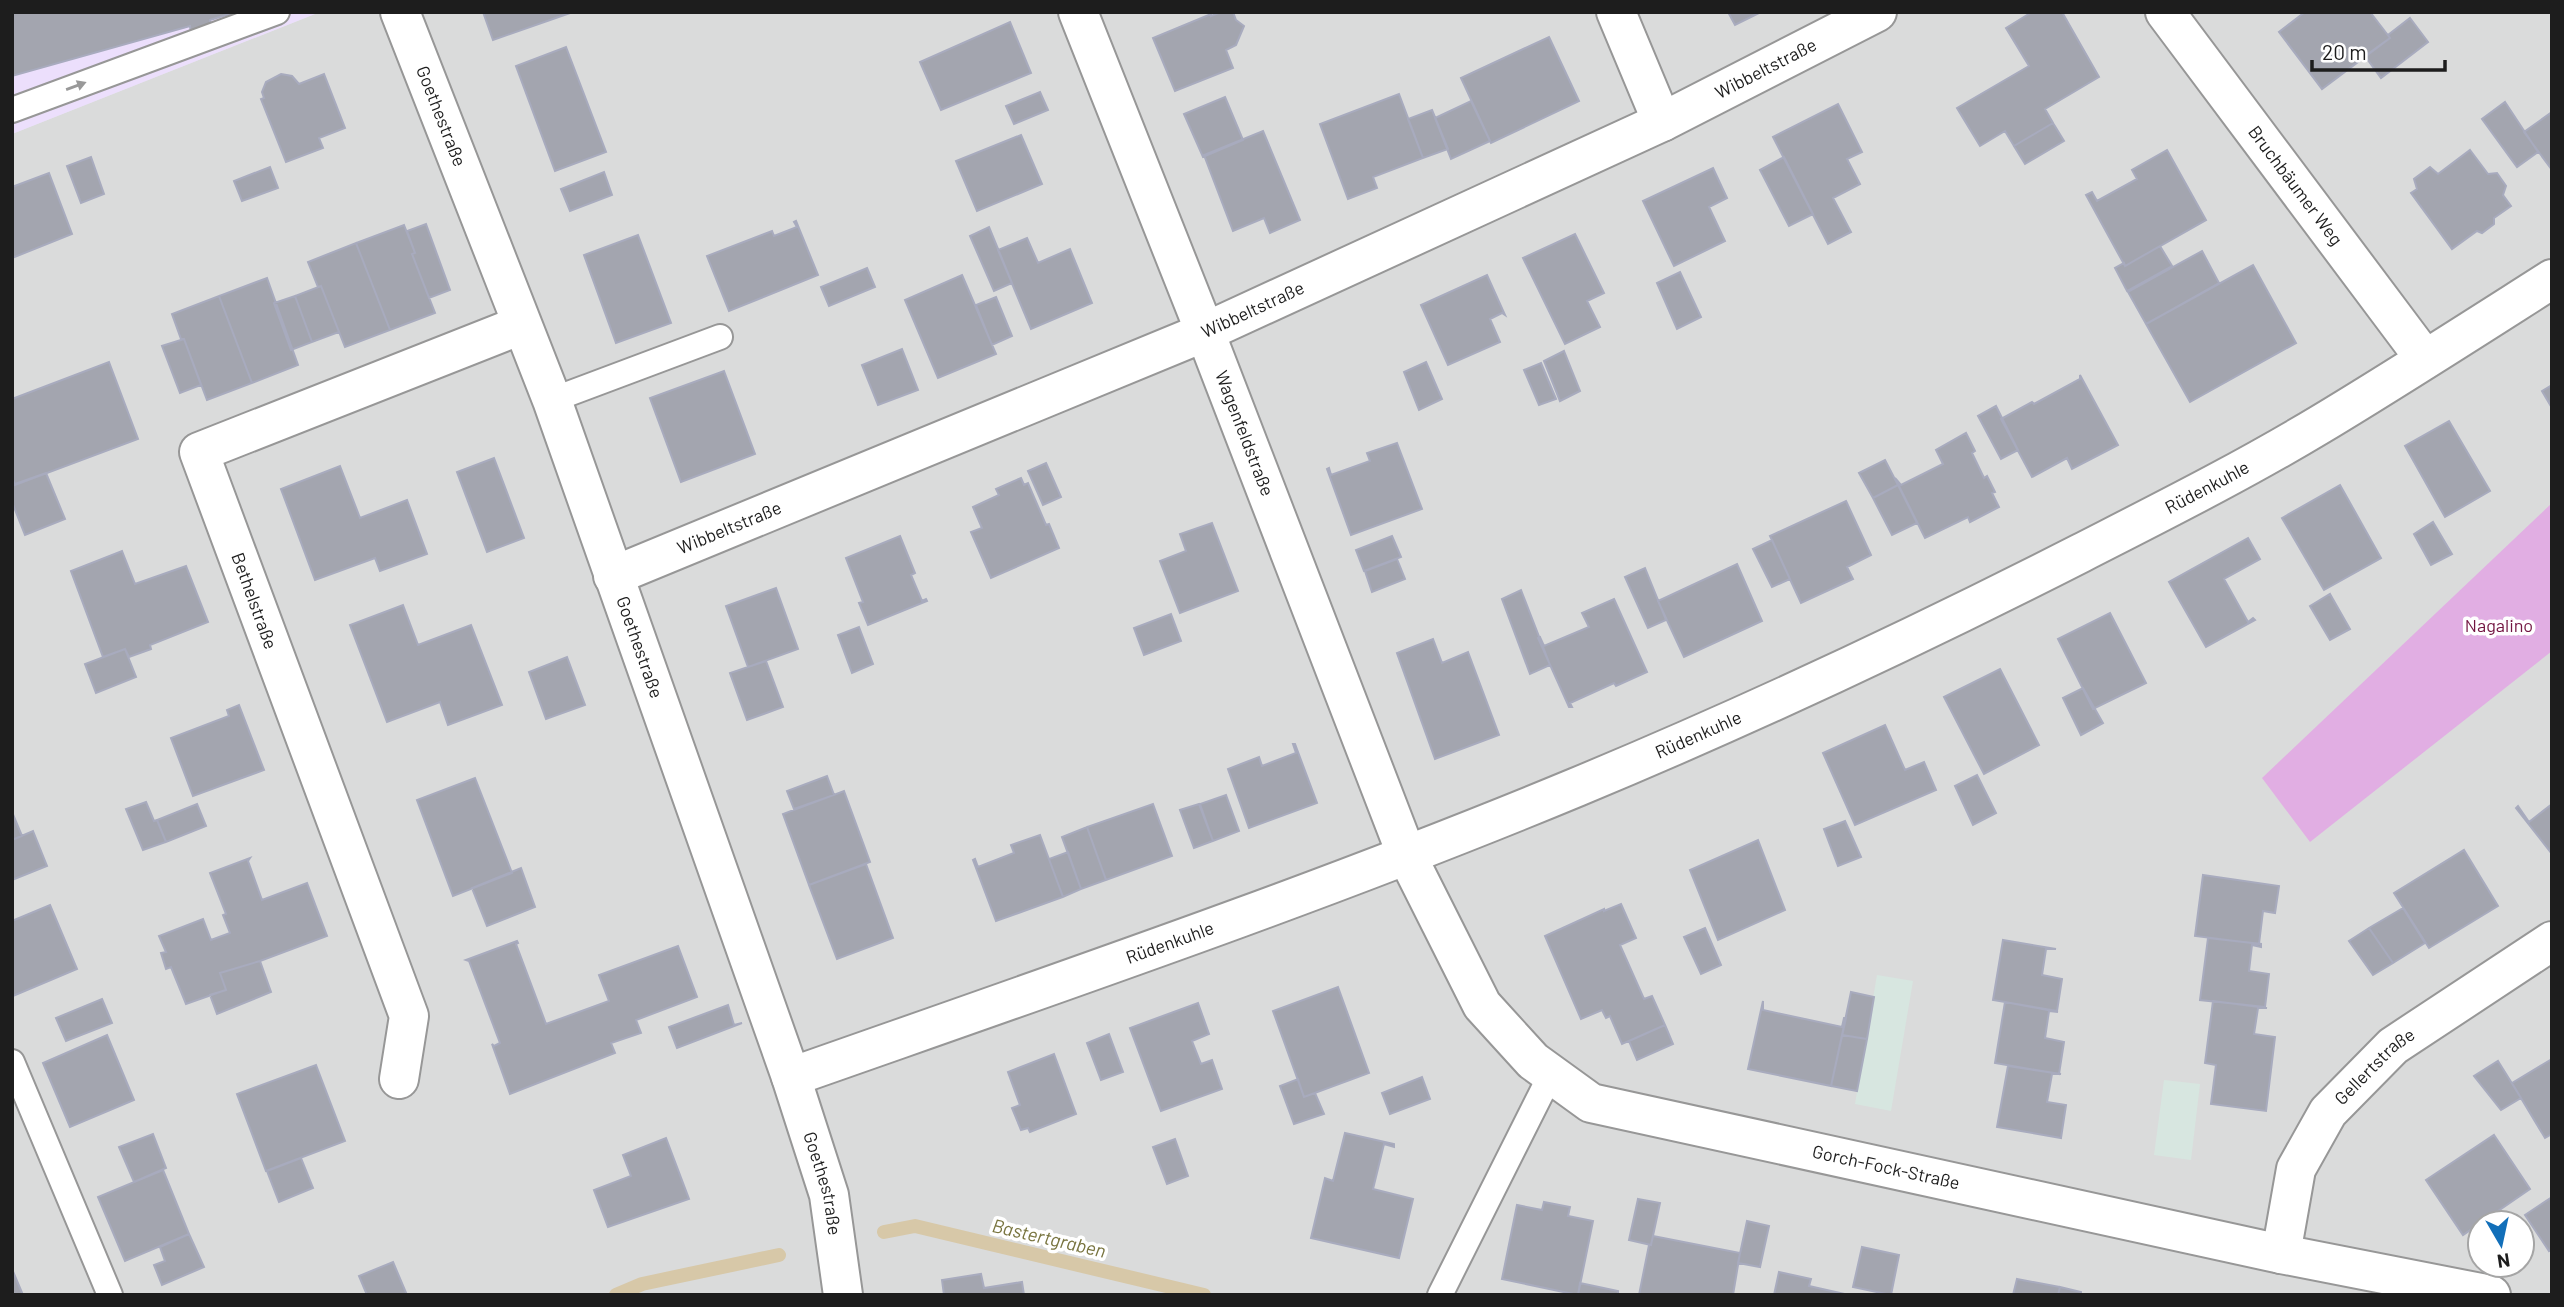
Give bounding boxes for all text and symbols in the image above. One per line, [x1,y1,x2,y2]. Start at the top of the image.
scale bar [2312,28,2445,72]
street label: Wibbeltstraße [1711,33,1820,103]
text: 20 m [2322,39,2367,64]
street label: Goethestraße [412,62,471,169]
one-way arrow [66,81,87,92]
street label: Bruchbäumer Weg [2244,121,2348,249]
street label: Wibbeltstraße [1198,276,1307,342]
street label: Wagenfeldstraße [1211,367,1279,499]
street label: Rüdenkuhle [2161,455,2253,518]
street label: Wibbeltstraße [674,496,785,558]
street label: Bethelstraße [227,549,283,652]
street label: Goethestraße [612,593,668,701]
park label: Nagalino [2465,614,2533,636]
street label: Rüdenkuhle [1652,705,1745,763]
street label: Rüdenkuhle [1123,916,1217,968]
street label: Gellertstraße [2329,1023,2418,1109]
street label: Goethestraße [799,1129,847,1237]
street label: Gorch-Fock-Straße [1810,1140,1962,1193]
north arrow [2466,1209,2536,1279]
water label: Bastertgraben [990,1213,1108,1262]
text: N [2496,1249,2512,1274]

